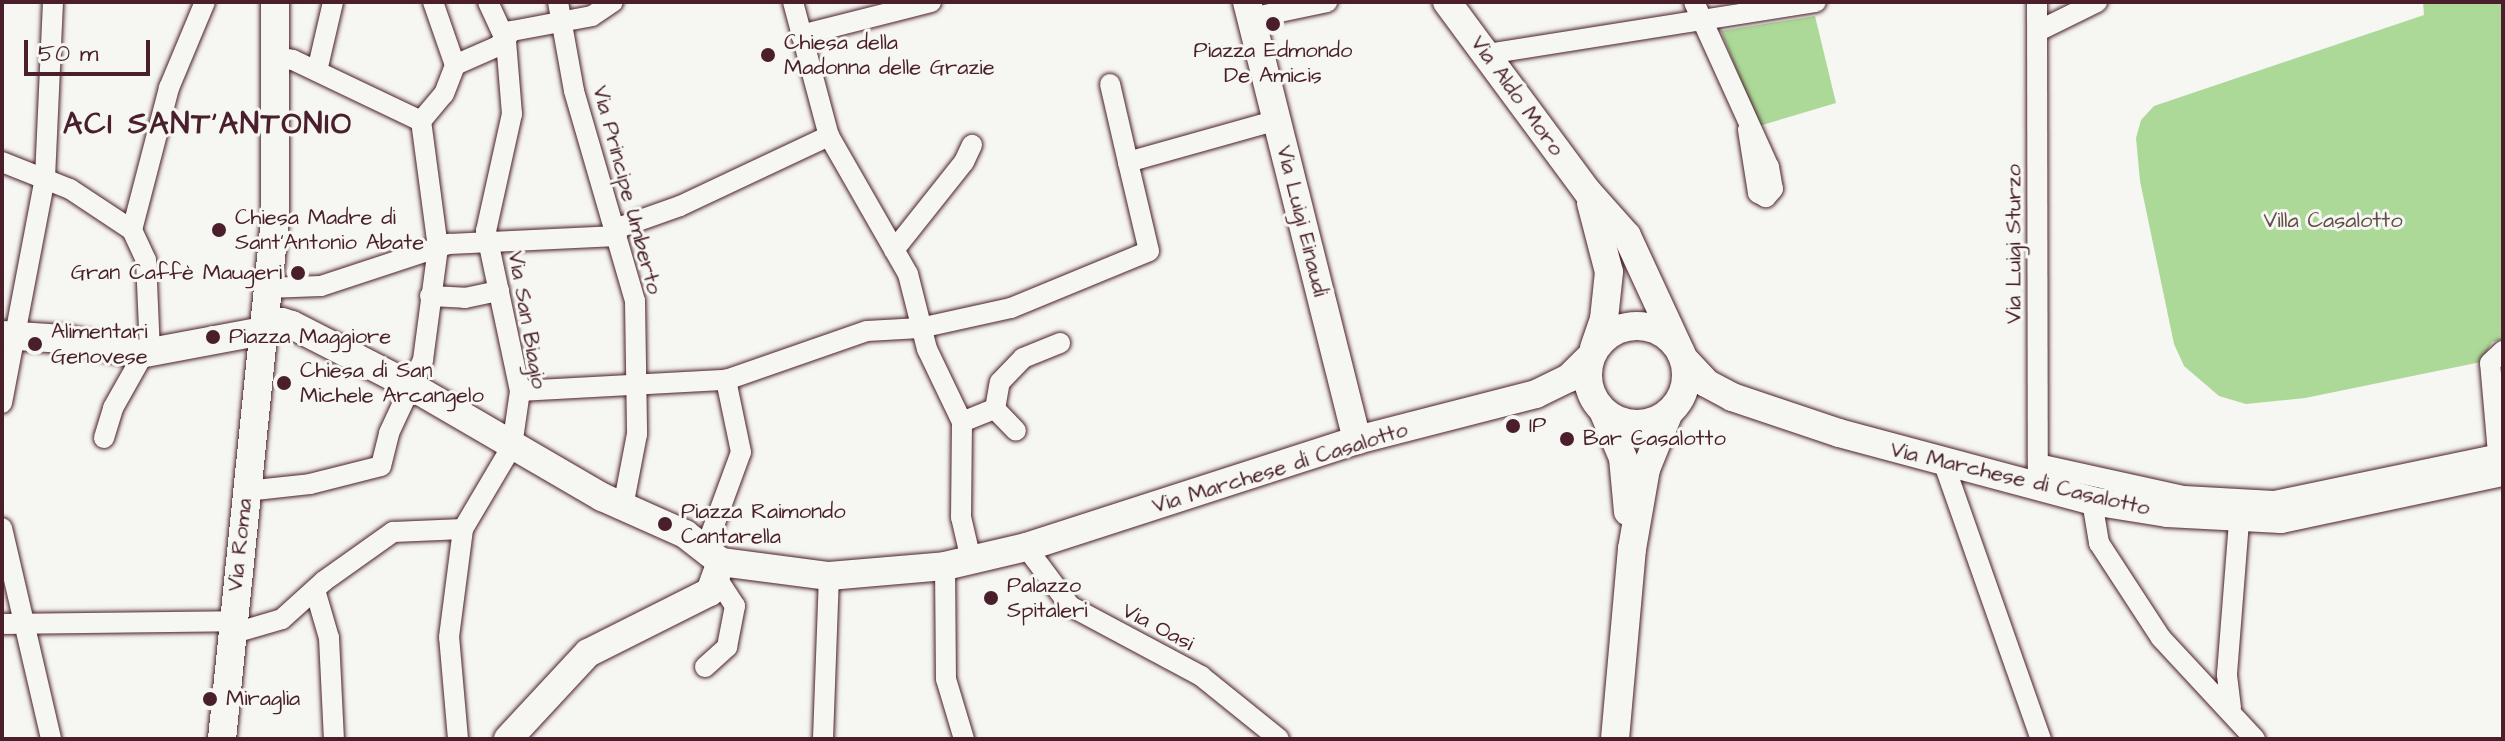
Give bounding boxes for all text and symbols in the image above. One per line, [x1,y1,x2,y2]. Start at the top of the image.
marker: Piazza Edmondo De Amicis [1264,15,1282,33]
scale bar [28,24,154,74]
place label: Chiesa della Madonna delle Grazie [784,29,995,80]
street label: Via Aldo Moro [1465,31,1569,161]
text: 50 m [38,37,98,71]
place label: Piazza Edmondo De Amicis [1194,37,1352,88]
marker: Chiesa della Madonna delle Grazie [759,46,777,64]
street label: Via Principe Umberto [586,83,668,297]
district label: ACI SANT'ANTONIO [63,106,353,142]
street label: Via Luigi Einaudi [1270,143,1334,299]
street label: Via Luigi Sturzo [2001,164,2027,324]
place label: Chiesa Madre di Sant'Antonio Abate [235,204,424,256]
park label: Villa Casalotto [2263,208,2403,234]
marker: Chiesa Madre di Sant'Antonio Abate [210,221,228,239]
street label: Via San Biagio [502,249,552,391]
place label: Gran Caffè Maugeri [71,260,282,286]
marker: Gran Caffè Maugeri [289,264,307,282]
place label: Alimentari Genovese [51,318,148,370]
place label: Piazza Maggiore [229,324,391,350]
marker: Piazza Maggiore [204,328,222,346]
marker: Alimentari Genovese [26,335,44,353]
place label: Chiesa di San Michele Arcangelo [300,357,484,408]
marker: Chiesa di San Michele Arcangelo [275,374,293,392]
place label: IP [1529,413,1546,439]
street label: Via Marchese di Casalotto [1149,417,1411,519]
marker: IP [1504,417,1522,435]
place label: Bar Casalotto [1583,426,1726,452]
marker: Bar Casalotto [1558,430,1576,448]
street label: Via Marchese di Casalotto [1888,436,2152,522]
street label: Via Roma [222,497,258,593]
place label: Piazza Raimondo Cantarella [681,498,846,550]
marker: Piazza Raimondo Cantarella [656,515,674,533]
place label: Palazzo Spitaleri [1007,572,1088,624]
marker: Palazzo Spitaleri [982,589,1000,607]
street label: Via Oasi [1118,597,1198,657]
place label: Miraglia [226,686,300,712]
marker: Miraglia [201,690,219,708]

